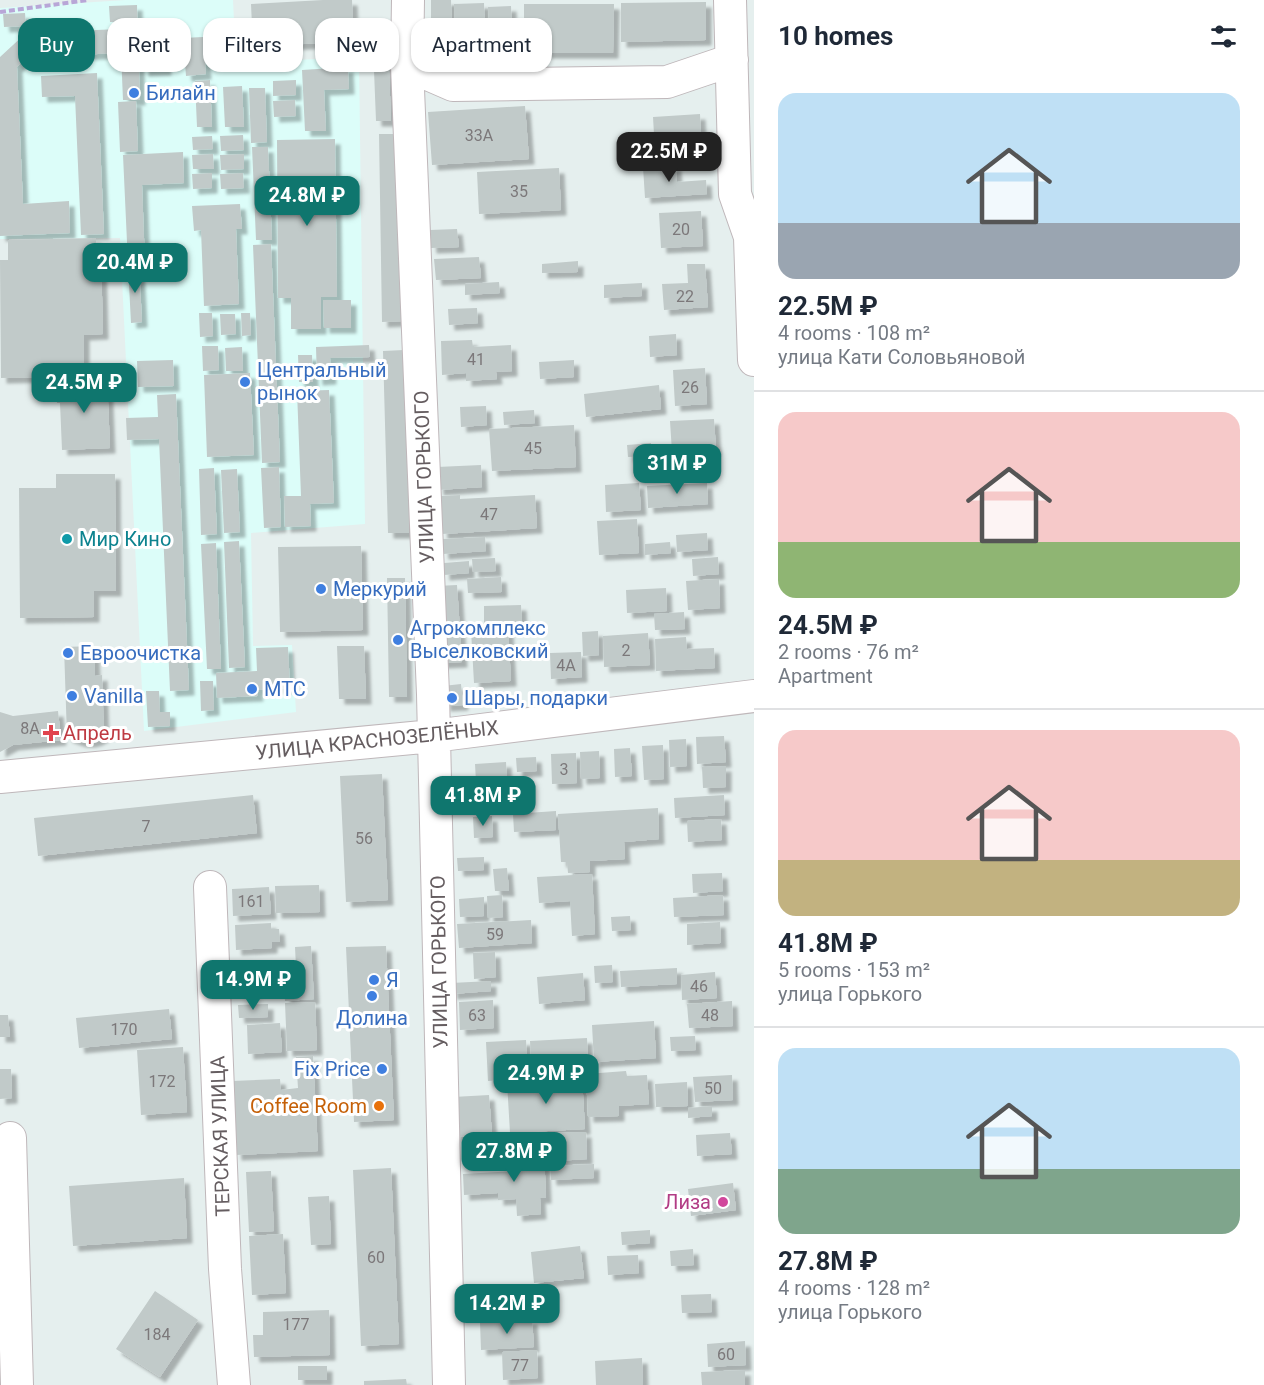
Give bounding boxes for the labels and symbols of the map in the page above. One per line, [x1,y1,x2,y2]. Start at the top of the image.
place label: Билайн [146,81,216,105]
marker: Билайн [127,86,141,100]
house number: 33А [465,126,494,145]
pin: 22.5M ₽ [614,132,724,183]
pin: 24.8M ₽ [252,176,362,227]
house number: 35 [510,182,528,201]
house number: 20 [672,220,690,239]
pin: 20.4M ₽ [80,243,190,294]
house number: 22 [676,287,694,306]
house number: 41 [467,350,485,369]
place label: Центральный рынок [257,358,387,405]
pin: 24.5M ₽ [29,363,139,414]
marker: Центральный рынок [238,375,252,389]
house number: 26 [681,378,699,397]
street label: УЛИЦА ГОРЬКОГО [409,390,439,564]
house number: 45 [524,439,542,458]
pin: 31M ₽ [635,444,719,495]
house number: 47 [480,505,498,524]
place label: Мир Кино [79,527,171,551]
marker: Мир Кино [60,532,74,546]
place label: Меркурий [333,577,427,601]
marker: Меркурий [314,582,328,596]
place label: Агрокомплекс Выселковский [410,616,548,663]
marker: Агрокомплекс Выселковский [391,633,405,647]
place label: Евроочистка [80,641,201,665]
house number: 2 [622,641,631,660]
marker: Евроочистка [61,646,75,660]
house number: 4А [556,656,576,675]
place label: МТС [264,677,306,701]
marker: МТС [245,682,259,696]
place label: Vanilla [84,684,144,708]
place label: Шары, подарки [464,686,608,710]
marker: Vanilla [65,689,79,703]
marker: Шары, подарки [445,691,459,705]
street label: УЛИЦА КРАСНОЗЕЛЁНЫХ [254,715,500,765]
house number: 8А [20,719,40,738]
place label: Апрель [63,721,132,745]
marker: Апрель [44,726,58,740]
house number: 3 [560,760,569,779]
pin: 41.8M ₽ [428,776,538,827]
house number: 7 [142,817,151,836]
house number: 56 [355,829,373,848]
street label: УЛИЦА ГОРЬКОГО [425,875,453,1049]
house number: 161 [238,892,264,911]
house number: 59 [486,925,504,944]
pin: 14.9M ₽ [198,960,308,1011]
place label: Я [386,968,399,992]
marker: Я [367,973,381,987]
house number: 46 [690,977,708,996]
marker: Долина [365,989,379,1003]
place label: Долина [336,1006,408,1030]
house number: 63 [468,1006,486,1025]
house number: 48 [701,1006,719,1025]
house number: 170 [111,1020,137,1039]
pin: 24.9M ₽ [491,1054,601,1105]
street label: ТЕРСКАЯ УЛИЦА [205,1055,235,1217]
place label: Fix Price [294,1057,370,1081]
marker: Fix Price [375,1062,389,1076]
house number: 172 [149,1072,175,1091]
house number: 50 [704,1079,722,1098]
place label: Coffee Room [250,1094,367,1118]
marker: Coffee Room [372,1099,386,1113]
pin: 27.8M ₽ [459,1132,569,1183]
place label: Лиза [664,1190,711,1214]
marker: Лиза [716,1195,730,1209]
house number: 60 [367,1248,385,1267]
pin: 14.2M ₽ [452,1284,562,1335]
house number: 177 [283,1315,309,1334]
house number: 184 [144,1325,170,1344]
house number: 60 [717,1345,735,1364]
house number: 77 [511,1356,529,1375]

